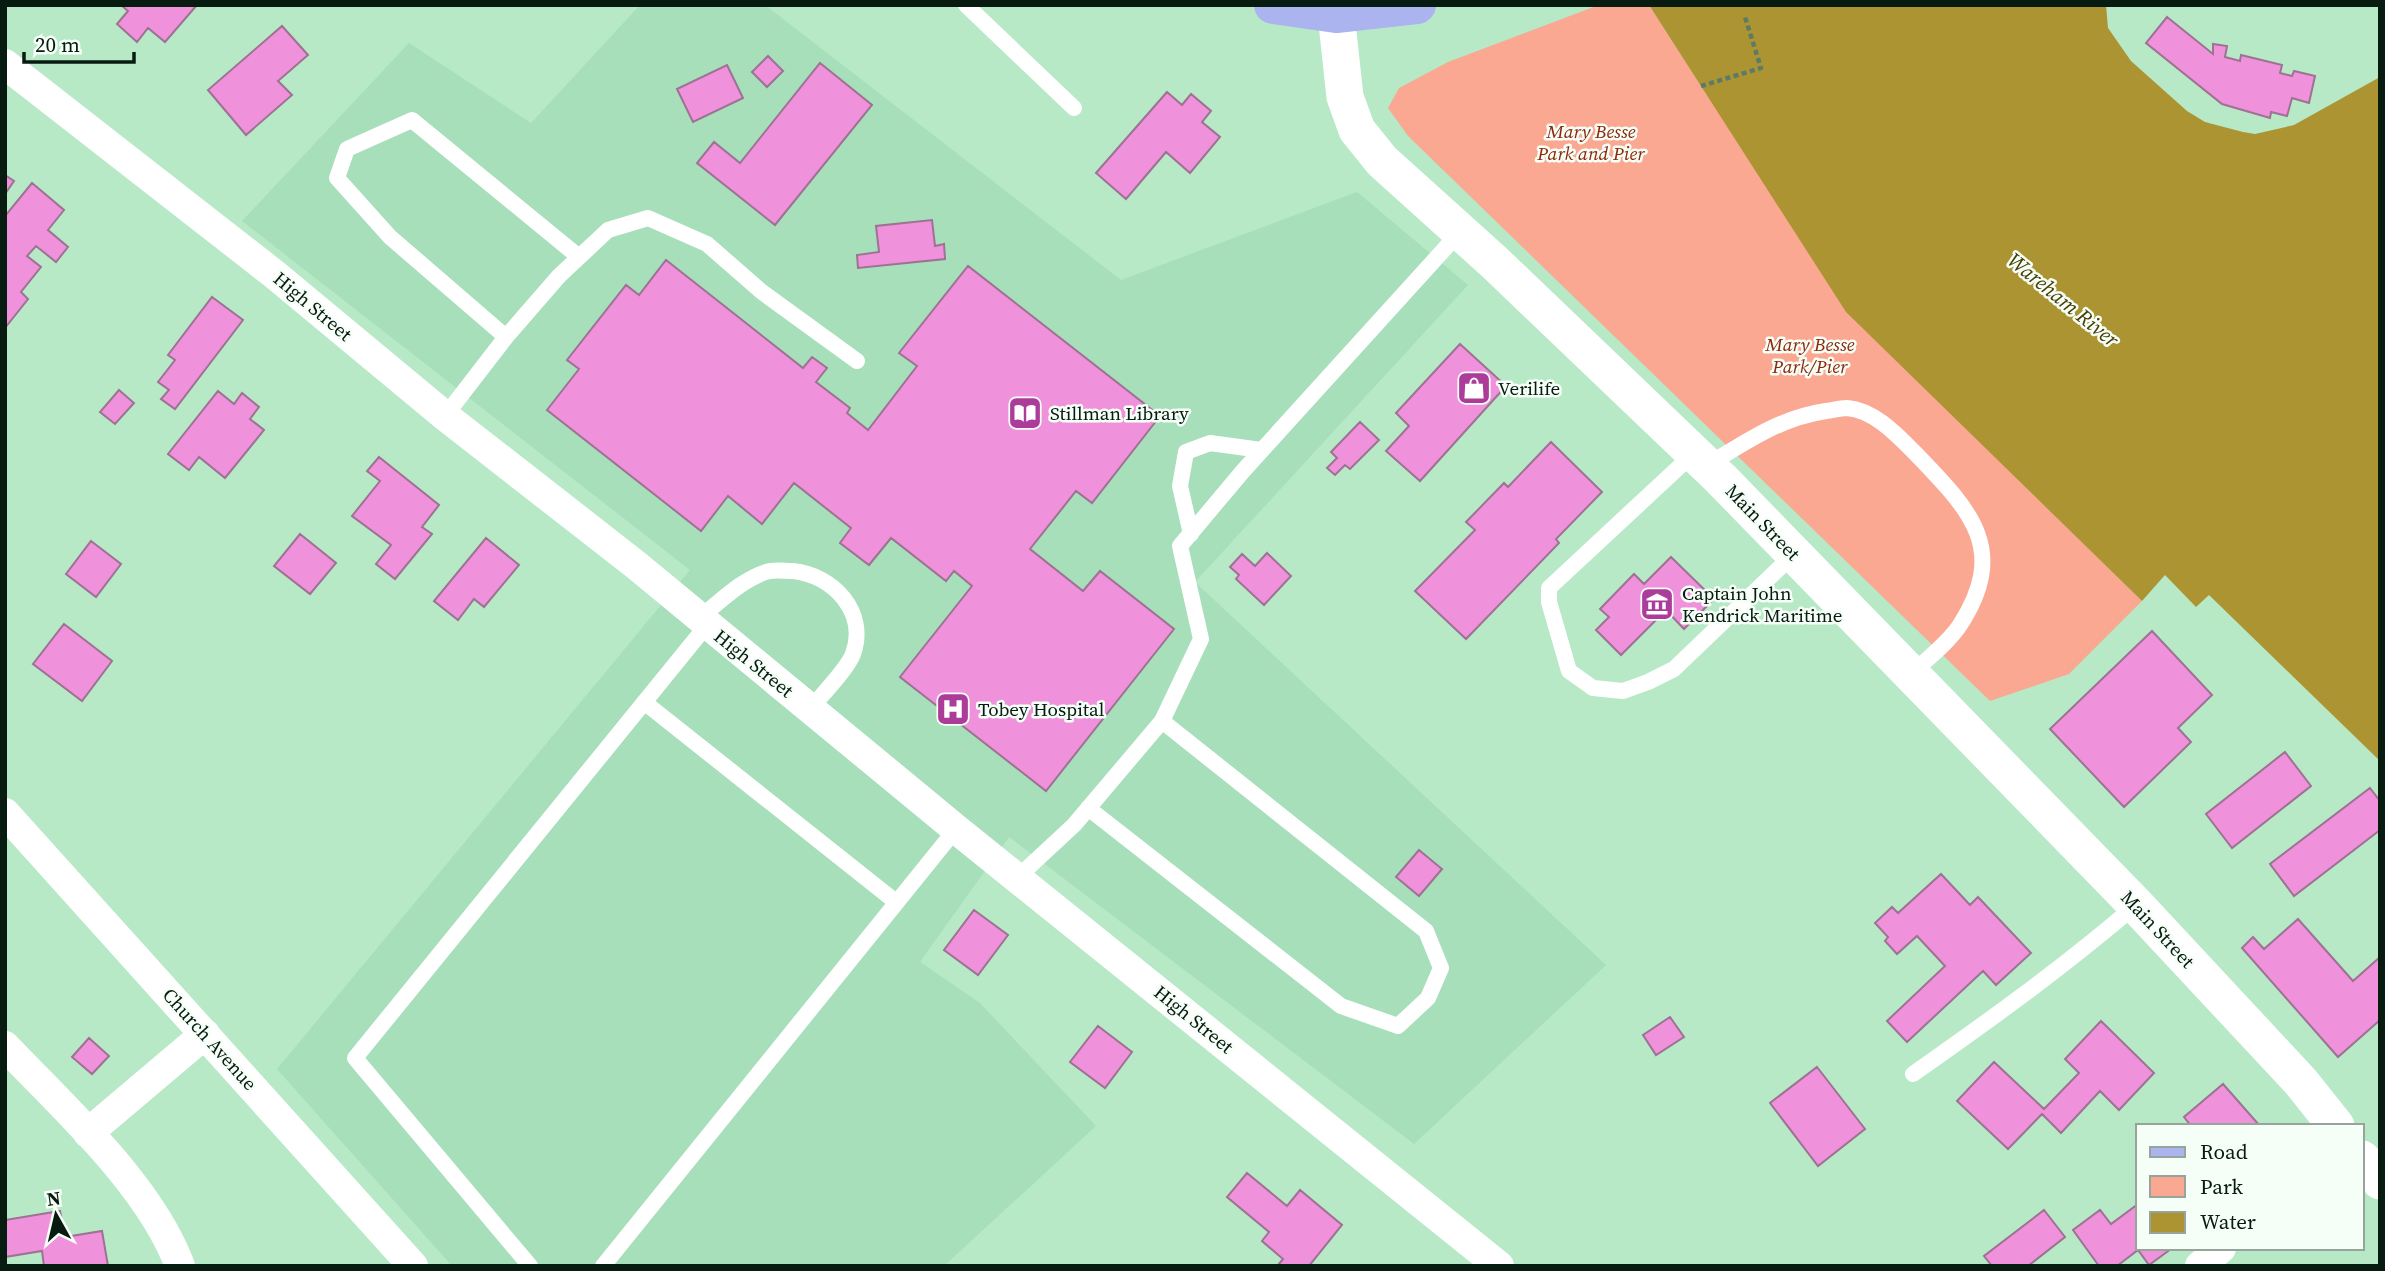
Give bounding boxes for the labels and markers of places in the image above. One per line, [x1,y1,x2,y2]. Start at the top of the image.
shop icon: Verilife [1455,369,1493,407]
place label: Verilife [1498,375,1560,401]
library icon: Stillman Library [1006,394,1044,432]
place label: Stillman Library [1050,400,1189,426]
place label: Captain John Kendrick Maritime [1682,580,1843,628]
museum icon: Captain John Kendrick Maritime [1638,585,1676,623]
hospital icon: Tobey Hospital [934,690,972,728]
place label: Tobey Hospital [978,696,1105,722]

